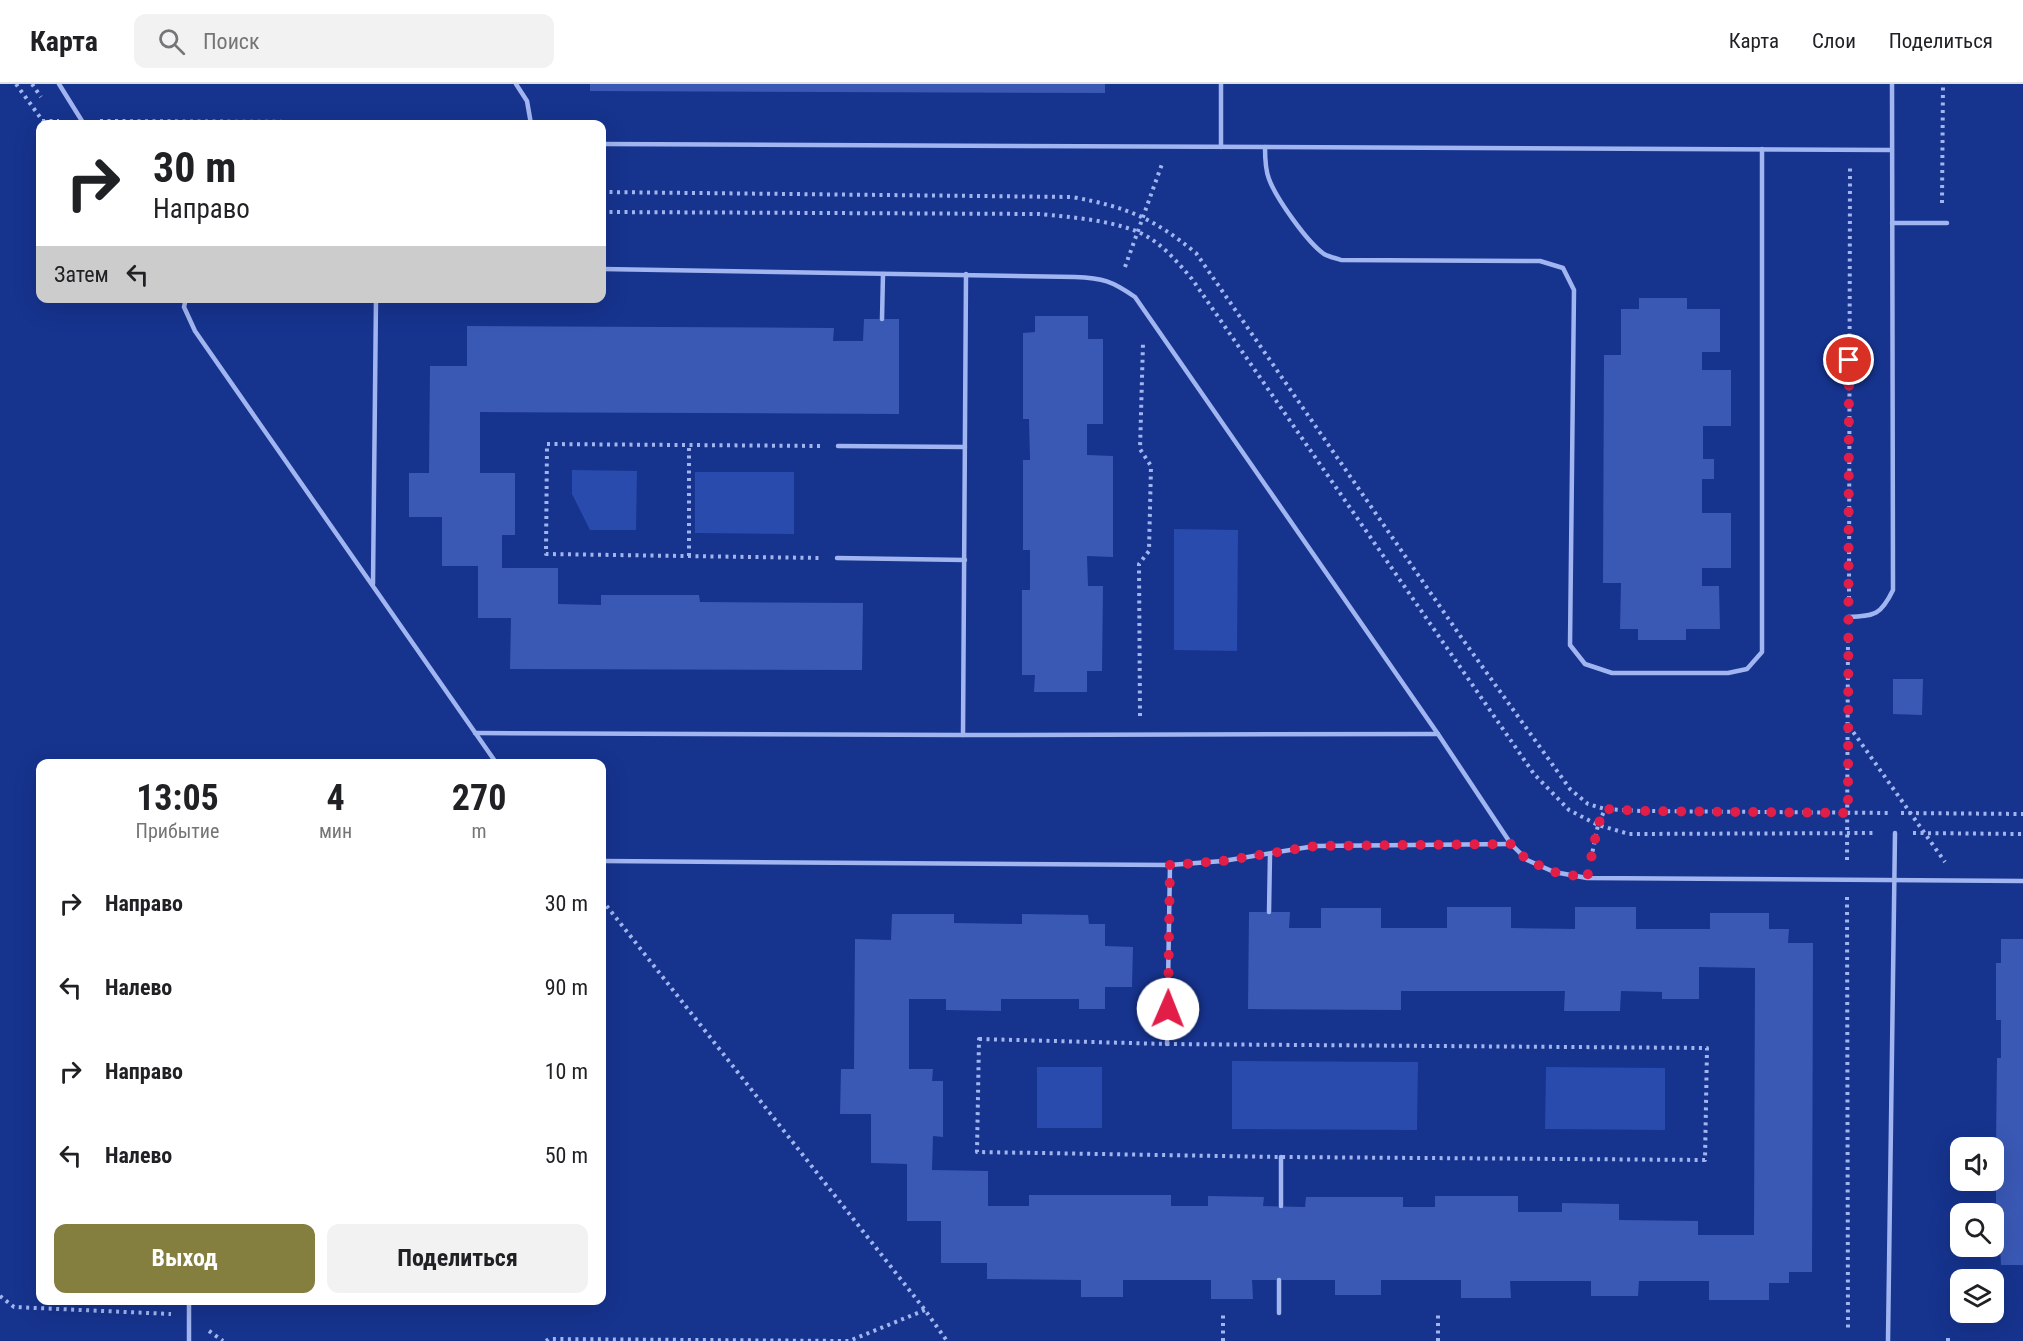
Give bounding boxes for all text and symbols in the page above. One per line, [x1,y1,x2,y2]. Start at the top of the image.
search box [134,14,554,68]
text: Карта [30,25,98,58]
icon: search [155,25,188,58]
text: Поиск [203,29,260,54]
text: Карта [1729,29,1779,53]
text: Слои [1812,29,1856,53]
text: Поделиться [1889,29,1993,53]
text: 30 m [153,143,236,192]
icon: right [54,144,132,222]
text: Направо [153,193,250,225]
icon: left [121,258,154,291]
text: Затем [54,262,109,287]
pin [1823,334,1874,385]
icon: arrive [1832,343,1865,376]
text: 13:05 [136,777,219,819]
text: 4 [326,777,345,819]
text: 270 [452,777,506,819]
text: Прибытие [136,819,219,843]
text: мин [319,819,352,843]
text: m [472,819,487,843]
icon: right [54,887,87,920]
text: Направо [105,891,183,916]
text: 30 m [545,891,588,916]
icon: left [54,971,87,1004]
text: Налево [105,975,172,1000]
text: 90 m [545,975,588,1000]
position arrow [1136,977,1200,1041]
icon: right [54,1055,87,1088]
text: Направо [105,1059,183,1084]
text: 10 m [545,1059,588,1084]
map controls [1950,1137,2004,1323]
button: sound [1950,1137,2004,1191]
icon: left [54,1139,87,1172]
text: Налево [105,1143,172,1168]
text: 50 m [545,1143,588,1168]
button: search [1950,1203,2004,1257]
button: Выход [54,1224,315,1293]
button: Поделиться [327,1224,588,1293]
button: layers [1950,1269,2004,1323]

